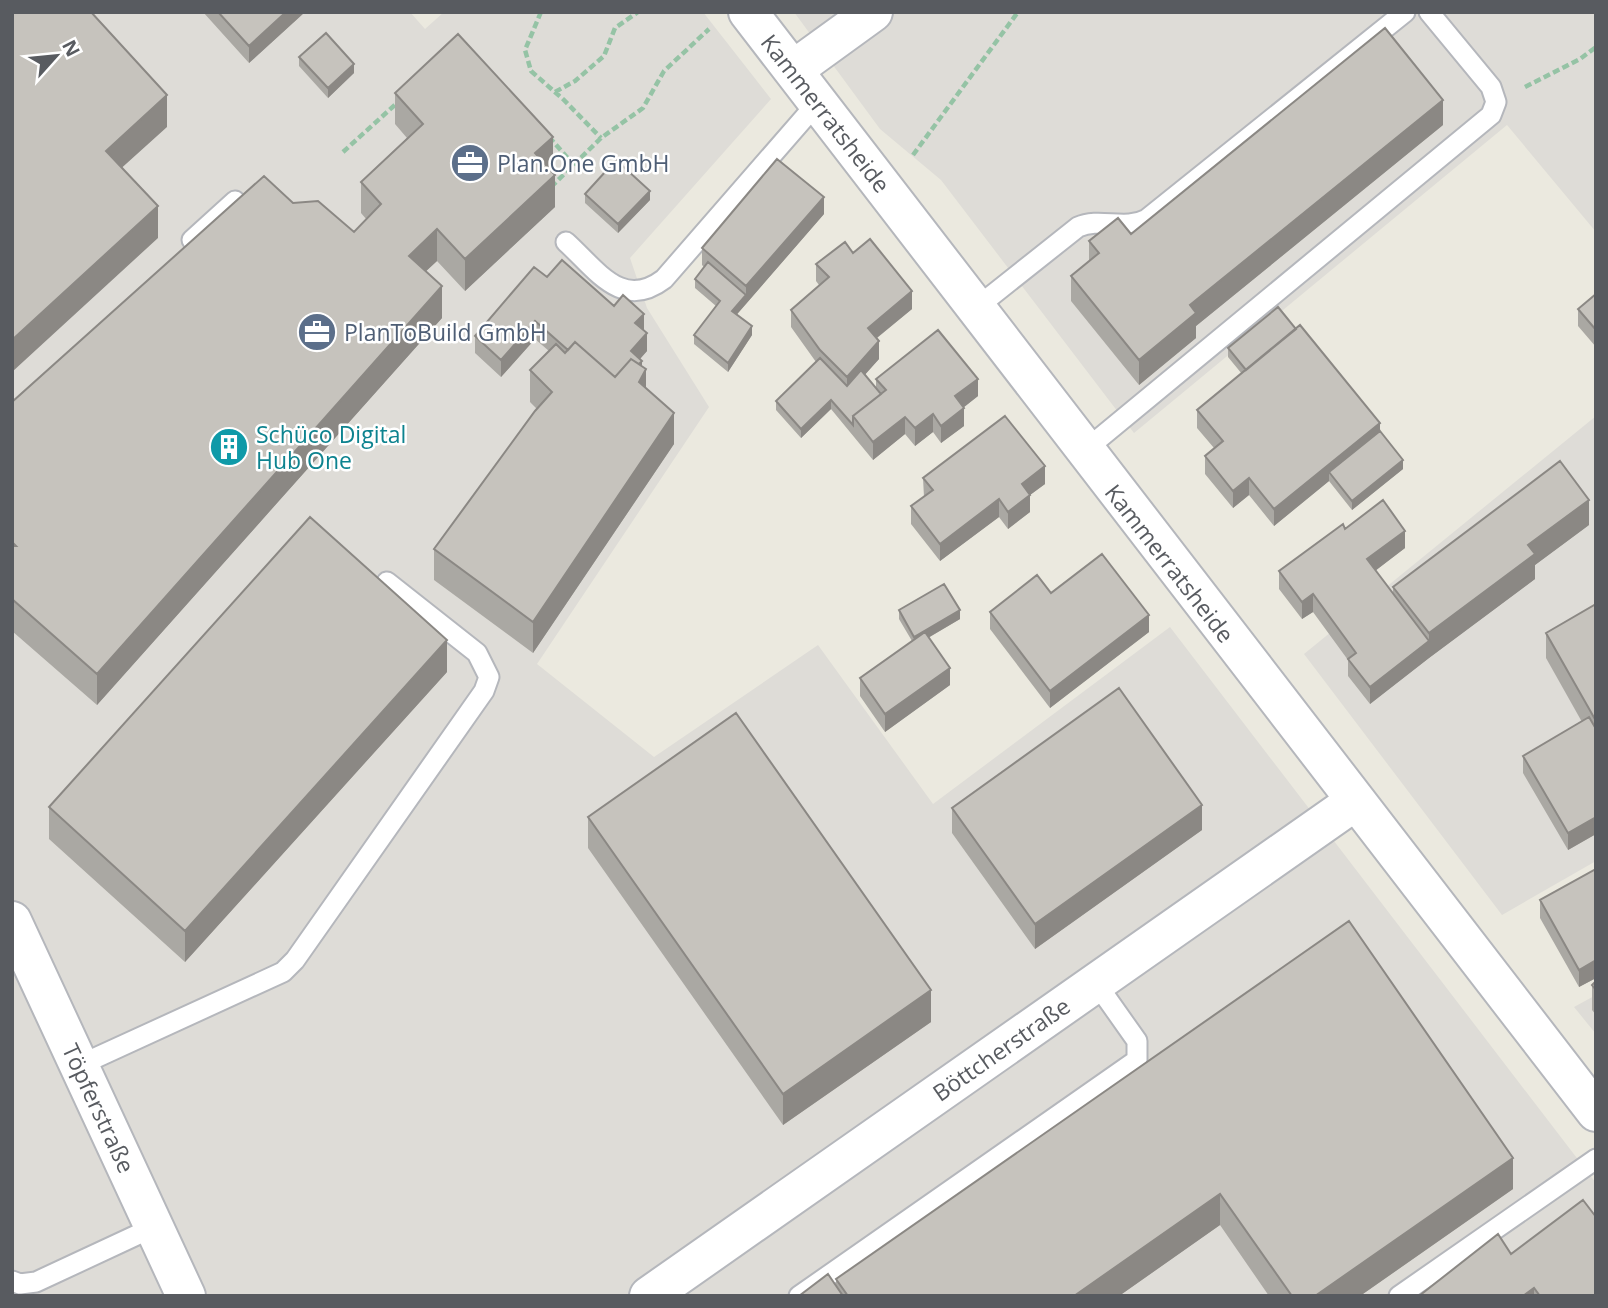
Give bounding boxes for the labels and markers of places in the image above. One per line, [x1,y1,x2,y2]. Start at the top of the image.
office icon: Plan.One GmbH [449,142,491,184]
place label: Plan.One GmbH [497,147,670,179]
office icon: PlanToBuild GmbH [296,311,338,353]
place label: PlanToBuild GmbH [344,316,547,348]
place label: Schüco Digital Hub One [256,418,406,476]
building icon: Schüco Digital Hub One [208,426,250,468]

